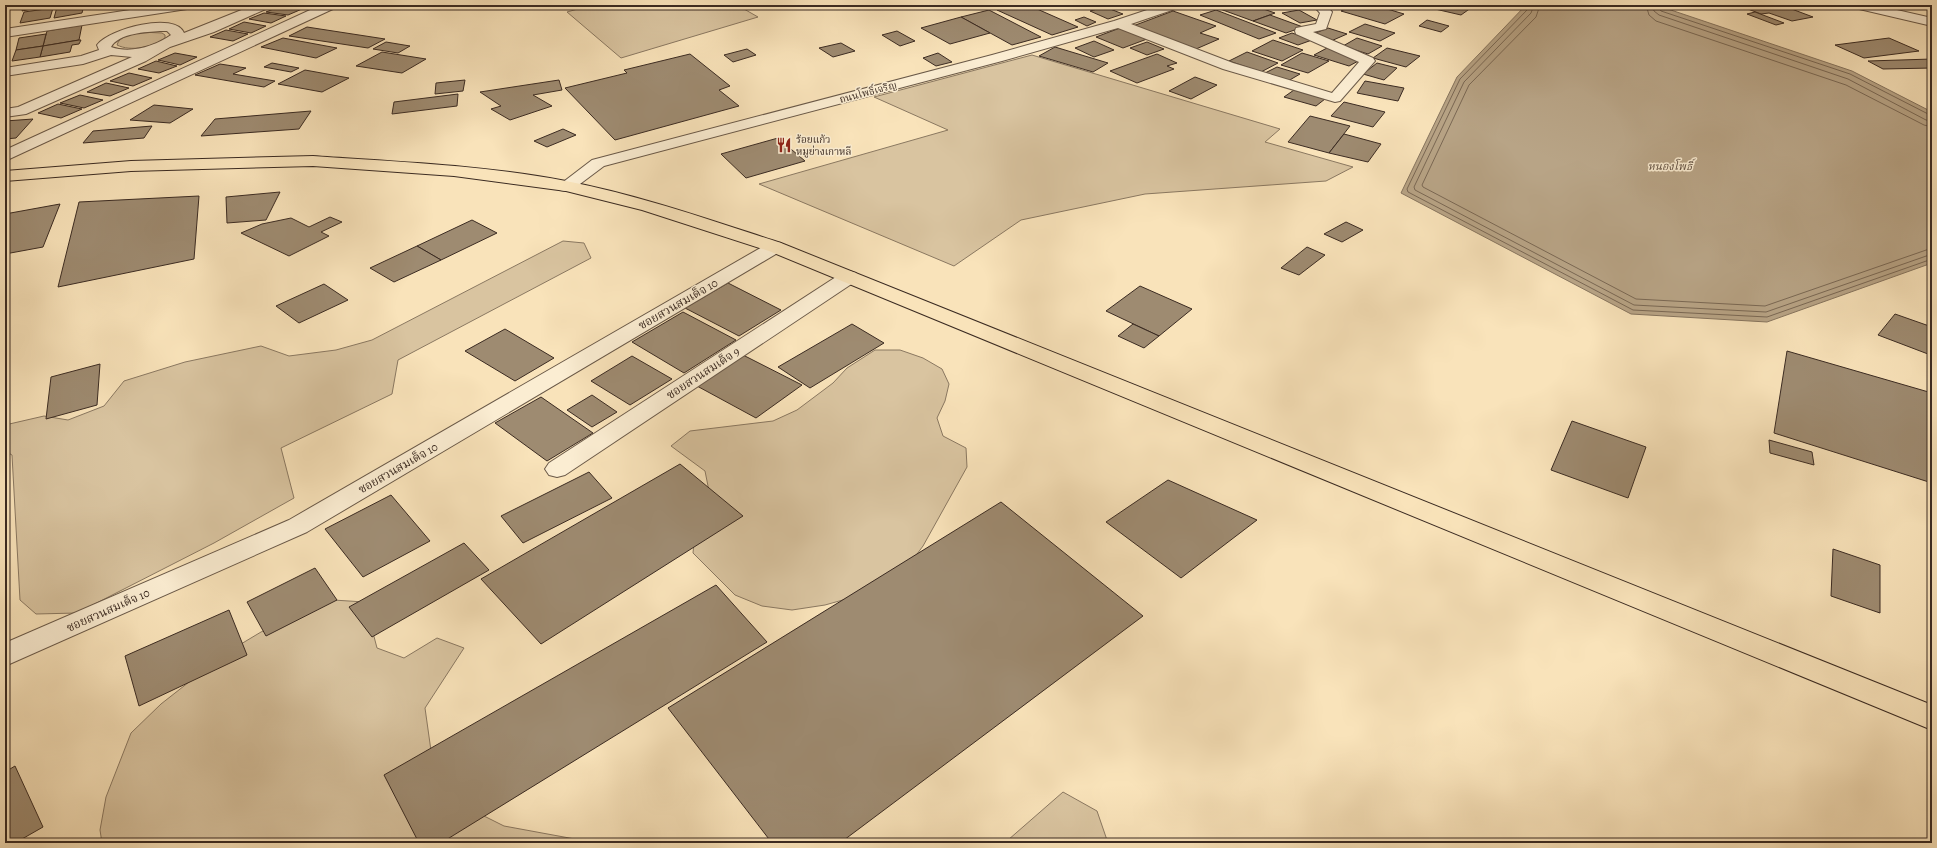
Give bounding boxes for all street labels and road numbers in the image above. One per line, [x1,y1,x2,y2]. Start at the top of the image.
street label: ถนนโพธิ์เจริญ [838,77,898,106]
street label: ซอยสวนสมเด็จ 10 [635,275,721,333]
street label: ซอยสวนสมเด็จ 9 [663,343,743,403]
street label: ซอยสวนสมเด็จ 10 [355,439,441,497]
street label: ซอยสวนสมเด็จ 10 [64,584,152,636]

